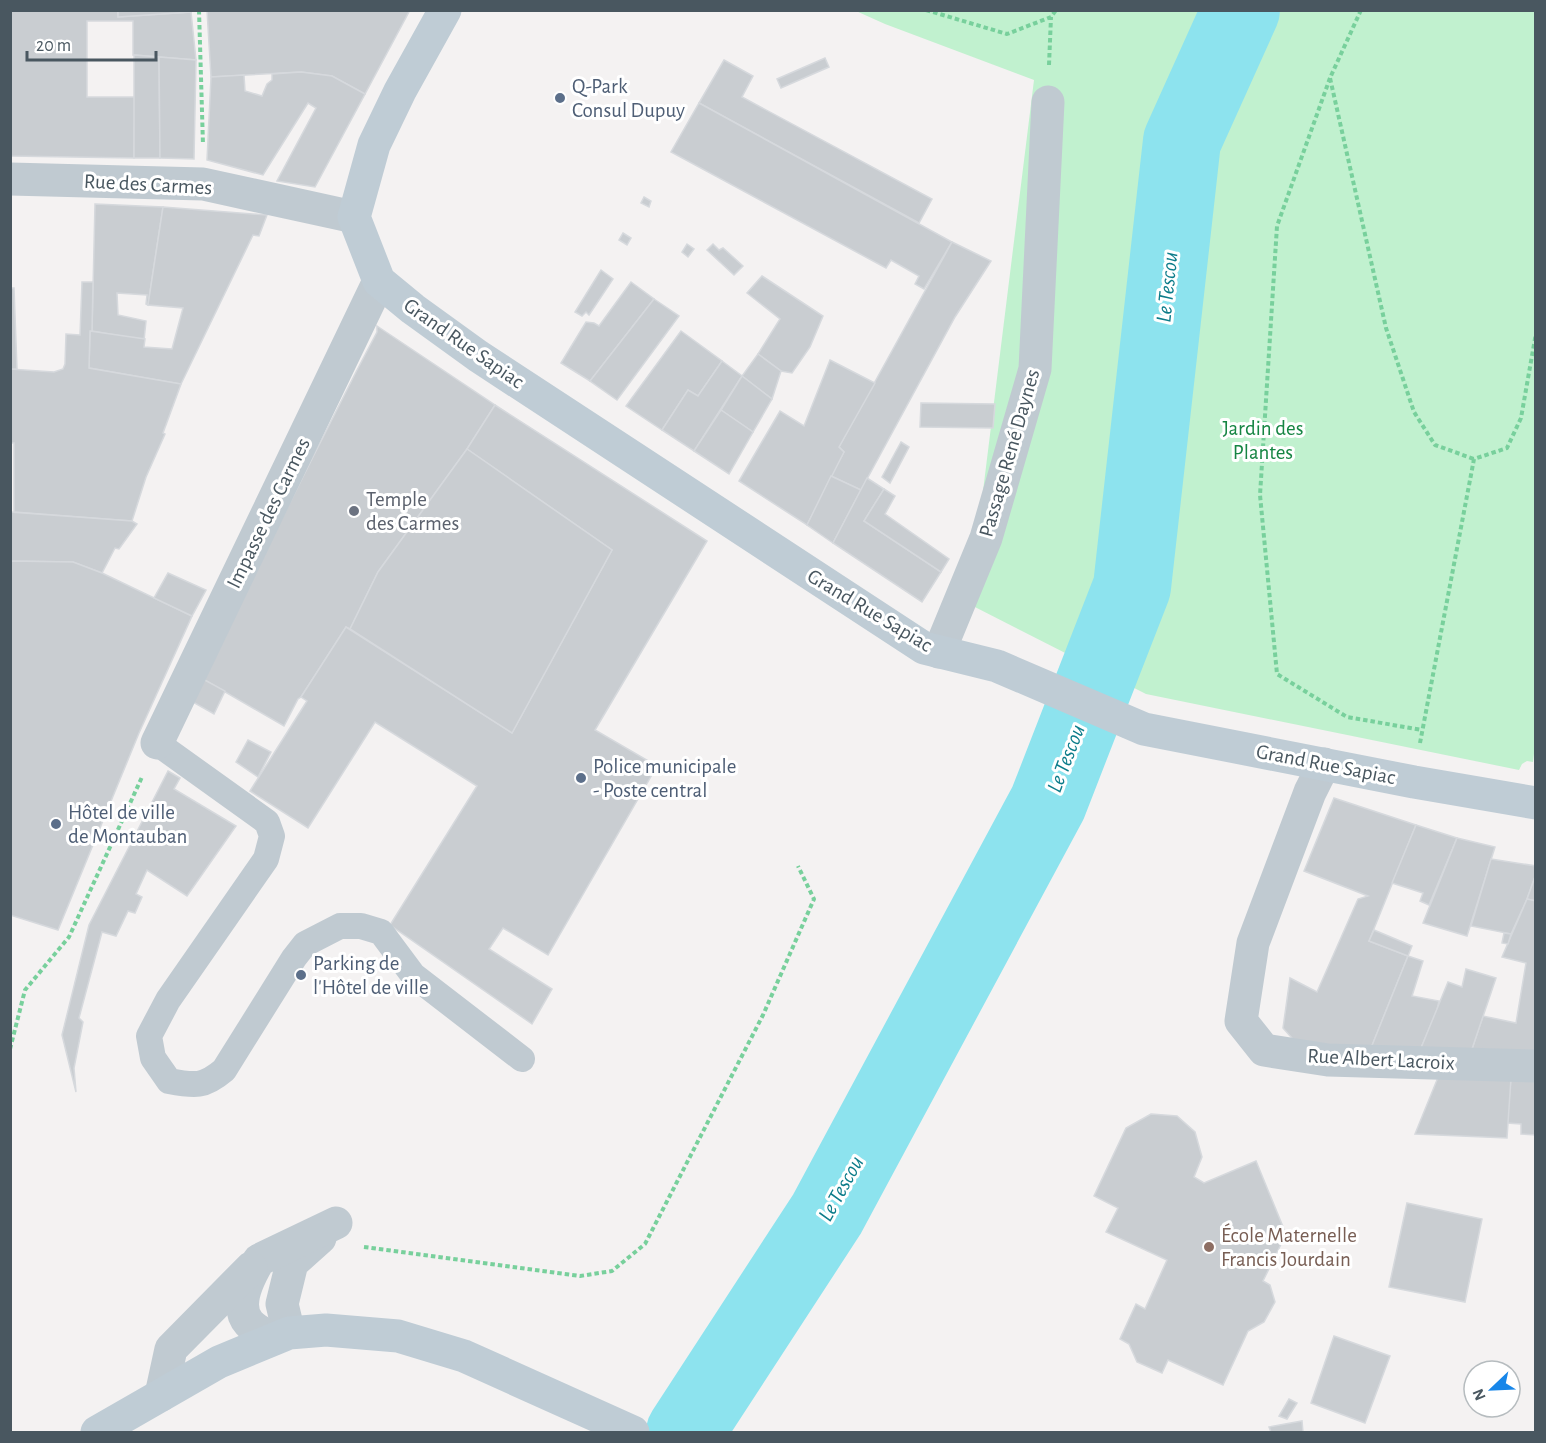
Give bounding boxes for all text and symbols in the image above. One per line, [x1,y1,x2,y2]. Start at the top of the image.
scale bar [27,24,156,62]
text: 20 m [36,37,71,55]
place label: Q-Park Consul Dupuy [572,76,685,121]
marker: Q-Park Consul Dupuy [553,91,567,105]
street label: Rue des Carmes [83,171,213,198]
water label: Le Tescou [1152,251,1182,324]
street label: Grand Rue Sapiac [400,294,528,393]
street label: Passage René Daynes [975,367,1043,539]
park label: Jardin des Plantes [1223,418,1303,463]
street label: Impasse des Carmes [223,435,314,592]
place label: Temple des Carmes [366,489,459,534]
marker: Temple des Carmes [347,504,361,518]
street label: Grand Rue Sapiac [804,565,936,656]
water label: Le Tescou [1043,721,1089,795]
street label: Grand Rue Sapiac [1255,741,1397,788]
place label: Police municipale - Poste central [593,756,737,801]
marker: Police municipale - Poste central [574,771,588,785]
place label: Hôtel de ville de Montauban [68,802,187,847]
marker: Hôtel de ville de Montauban [49,817,63,831]
place label: Parking de l'Hôtel de ville [313,953,429,998]
marker: Parking de l'Hôtel de ville [294,968,308,982]
street label: Rue Albert Lacroix [1307,1045,1455,1074]
water label: Le Tescou [814,1152,868,1225]
place label: École Maternelle Francis Jourdain [1221,1223,1357,1270]
marker: École Maternelle Francis Jourdain [1202,1240,1216,1254]
north arrow [1462,1359,1522,1419]
text: N [1470,1386,1489,1403]

